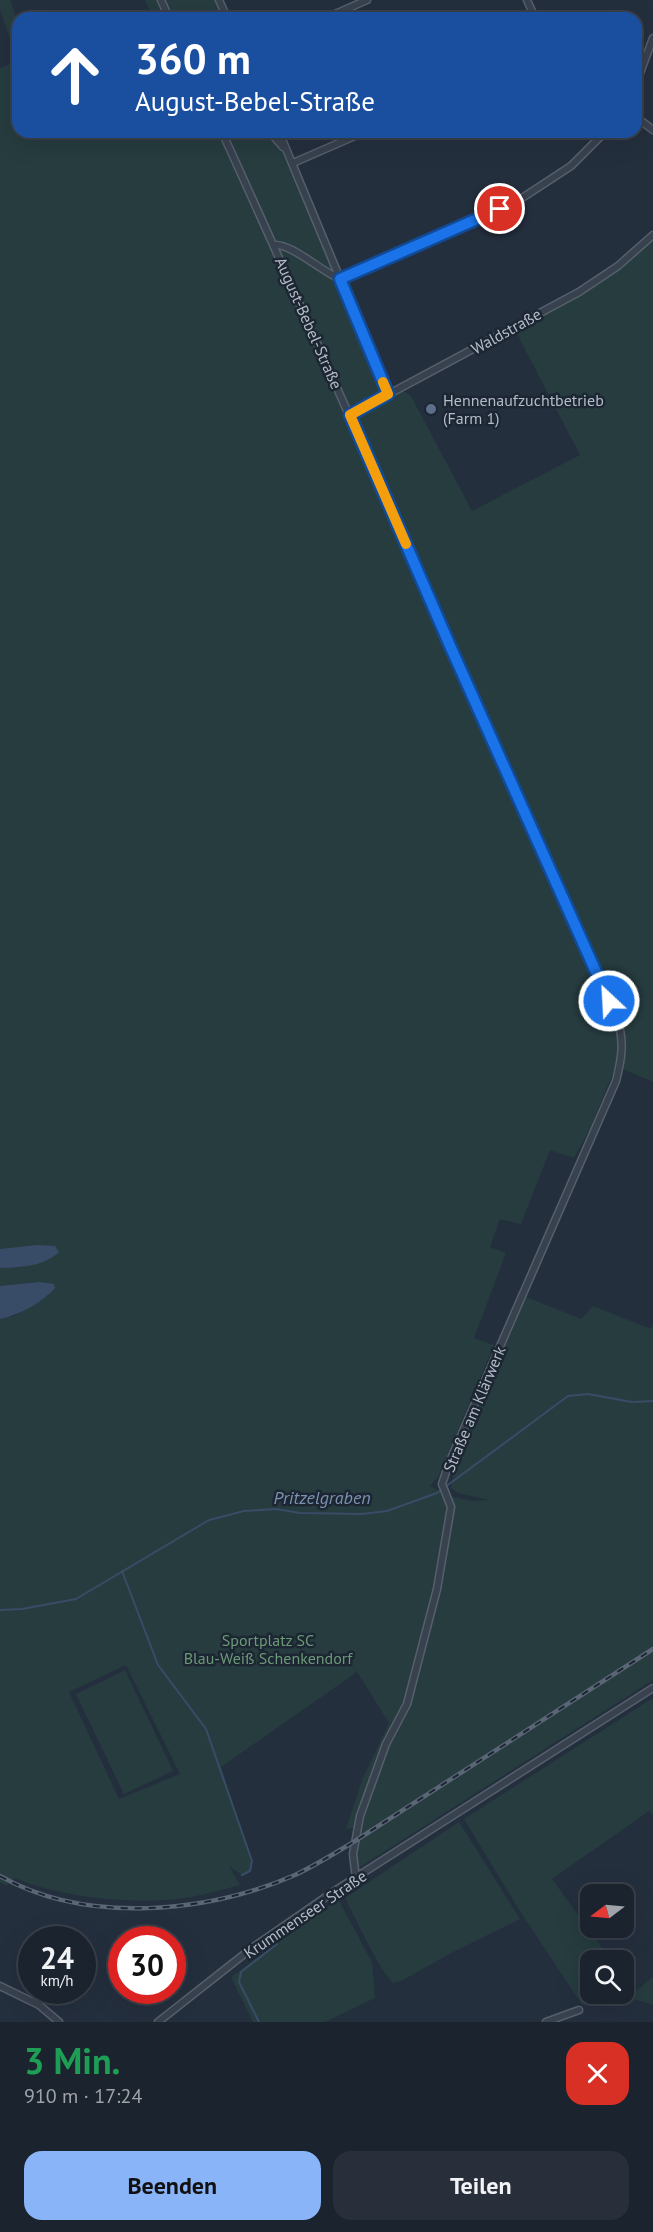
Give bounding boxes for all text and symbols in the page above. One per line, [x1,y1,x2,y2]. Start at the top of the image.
text: 360 m [135,31,251,86]
icon: ahead [36,36,114,114]
text: August-Bebel-Straße [135,84,375,118]
pin [474,183,525,234]
icon: arrive [483,192,516,225]
street label: August-Bebel-Straße [271,254,347,392]
street label: Waldstraße [467,304,545,358]
place label: Hennenaufzuchtbetrieb (Farm 1) [443,390,604,428]
marker: Hennenaufzuchtbetrieb (Farm 1) [424,402,438,416]
position arrow [577,969,641,1033]
street label: Straße am Klärwerk [438,1343,510,1475]
water label: Pritzelgraben [273,1486,371,1509]
park label: Sportplatz SC Blau-Weiß Schenkendorf [184,1630,353,1668]
street label: Krummenseer Straße [240,1866,370,1962]
north arrow [580,1884,634,1938]
map controls [580,1884,634,2004]
speed limit sign: 30 [108,1926,186,2004]
text: 24 [40,1938,74,1977]
button: search [580,1950,634,2004]
text: km/h [41,1971,73,1990]
text: 3 Min. [24,2037,120,2084]
button: close [566,2042,629,2105]
text: 910 m · 17:24 [24,2083,142,2109]
button: Beenden [24,2151,321,2220]
button: Teilen [333,2151,629,2220]

